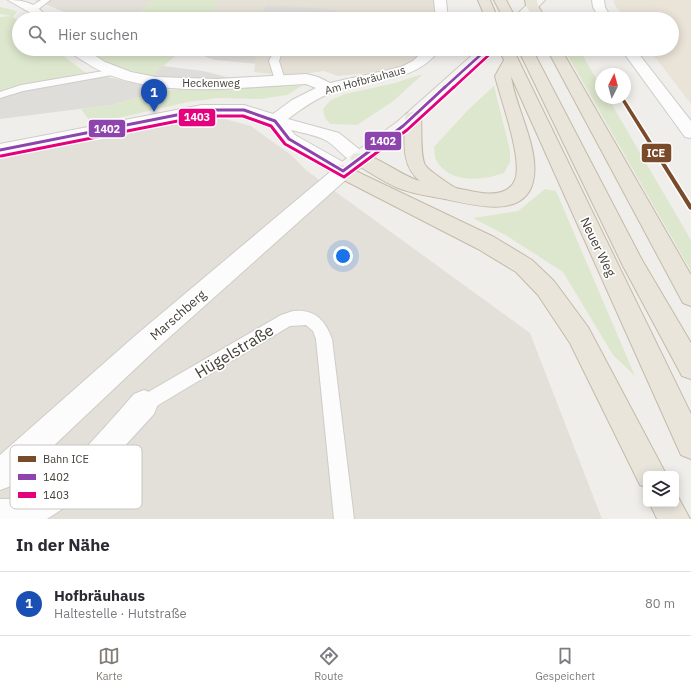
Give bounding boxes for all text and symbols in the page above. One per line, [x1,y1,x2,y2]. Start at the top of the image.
search box [12,12,679,56]
icon: search [26,23,48,45]
text: Hier suchen [58,25,138,44]
street label: Am Hofbräuhaus [323,63,407,97]
north arrow [595,68,631,104]
street label: Heckenweg [182,76,240,90]
pin: 1 [141,79,167,112]
line badge: 1403 [178,108,216,127]
text: 1403 [184,110,210,124]
line badge: 1402 [88,119,126,138]
text: 1402 [94,122,121,136]
line badge: 1402 [364,131,402,151]
text: 1402 [370,134,397,148]
line badge: ICE [641,143,672,163]
text: ICE [647,146,666,160]
street label: Neuer Weg [576,214,620,280]
your location [333,246,353,266]
street label: Marschberg [147,286,210,344]
street label: Hügelstraße [191,320,277,382]
legend [10,445,142,509]
text: Bahn ICE [43,452,89,466]
text: 1402 [43,470,69,484]
map controls [643,471,679,507]
button: layers [643,471,679,507]
text: 1403 [43,488,69,502]
text: In der Nähe [16,534,110,556]
text: Hofbräuhaus [54,586,145,605]
text: 1 [25,595,33,612]
text: 80 m [645,595,675,612]
text: Haltestelle · Hutstraße [54,605,187,622]
tab: Karte [96,645,123,683]
tab: Route [314,645,343,683]
tab: Gespeichert [535,645,595,683]

